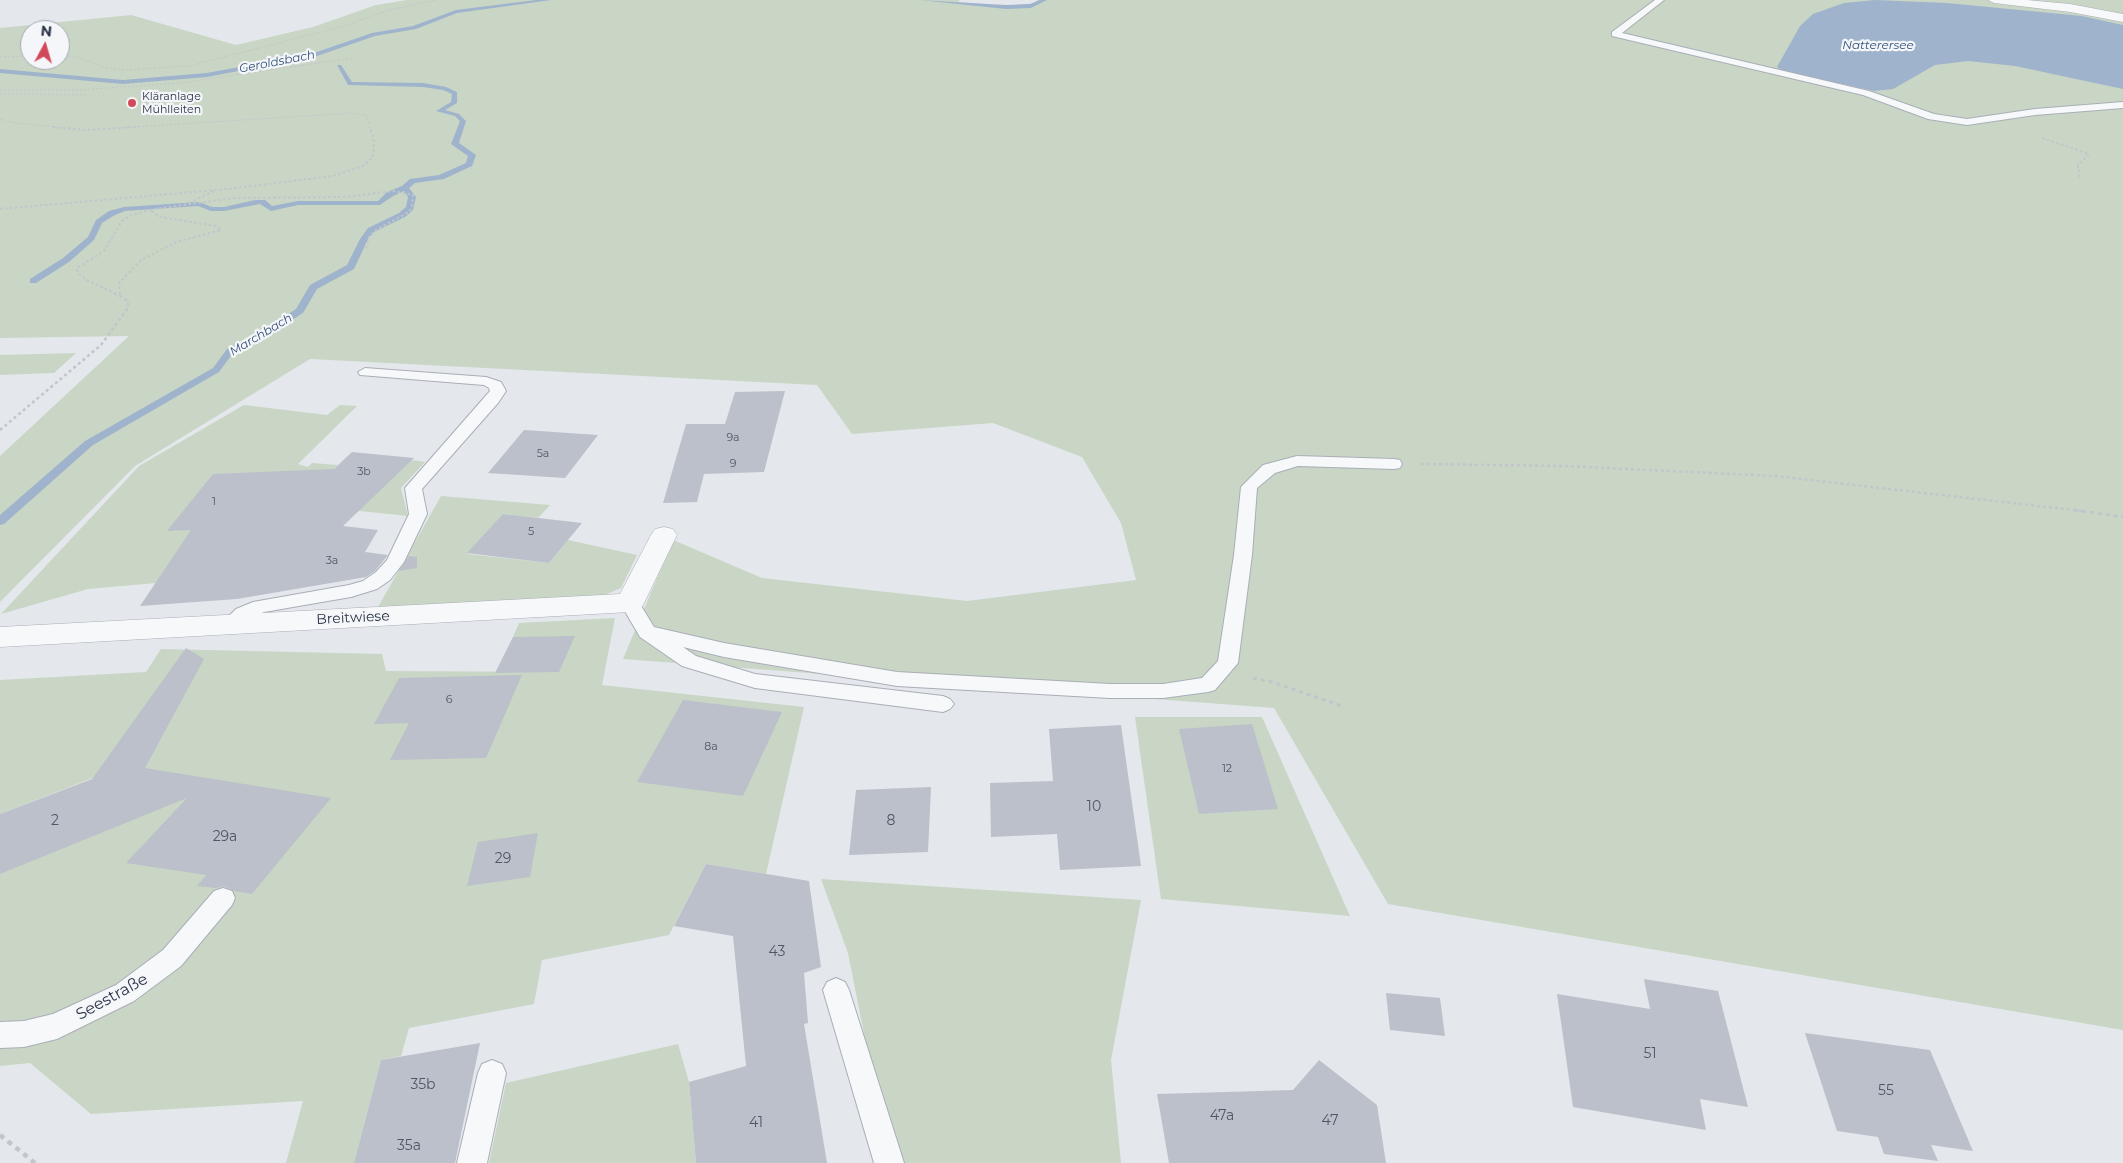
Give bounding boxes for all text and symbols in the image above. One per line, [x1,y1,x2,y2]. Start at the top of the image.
north arrow [20,20,70,70]
text: N [40,22,53,41]
water label: Natterersee [1842,38,1914,52]
water label: Geroldsbach [238,48,316,76]
place label: Kläranlage Mühlleiten [142,90,201,116]
marker: Kläranlage Mühlleiten [126,97,138,109]
water label: Marchbach [227,311,295,359]
house number: 9a [726,431,740,445]
house number: 5a [537,447,549,461]
house number: 9 [730,457,736,471]
house number: 3b [357,465,371,479]
house number: 1 [212,495,216,509]
house number: 5 [528,525,534,539]
house number: 3a [326,554,338,568]
street label: Breitwiese [316,608,390,628]
house number: 6 [446,693,452,707]
house number: 8a [704,740,718,754]
house number: 12 [1222,762,1232,776]
house number: 10 [1087,799,1101,815]
house number: 2 [51,813,59,829]
house number: 8 [887,813,895,829]
house number: 29a [213,829,237,845]
house number: 29 [495,851,511,867]
house number: 43 [769,944,785,960]
street label: Seestraße [73,969,151,1025]
house number: 51 [1644,1046,1656,1062]
house number: 35b [410,1077,436,1093]
house number: 55 [1878,1083,1894,1099]
house number: 47a [1210,1108,1234,1124]
house number: 47 [1322,1113,1338,1129]
house number: 41 [749,1115,763,1131]
house number: 35a [397,1138,421,1154]

